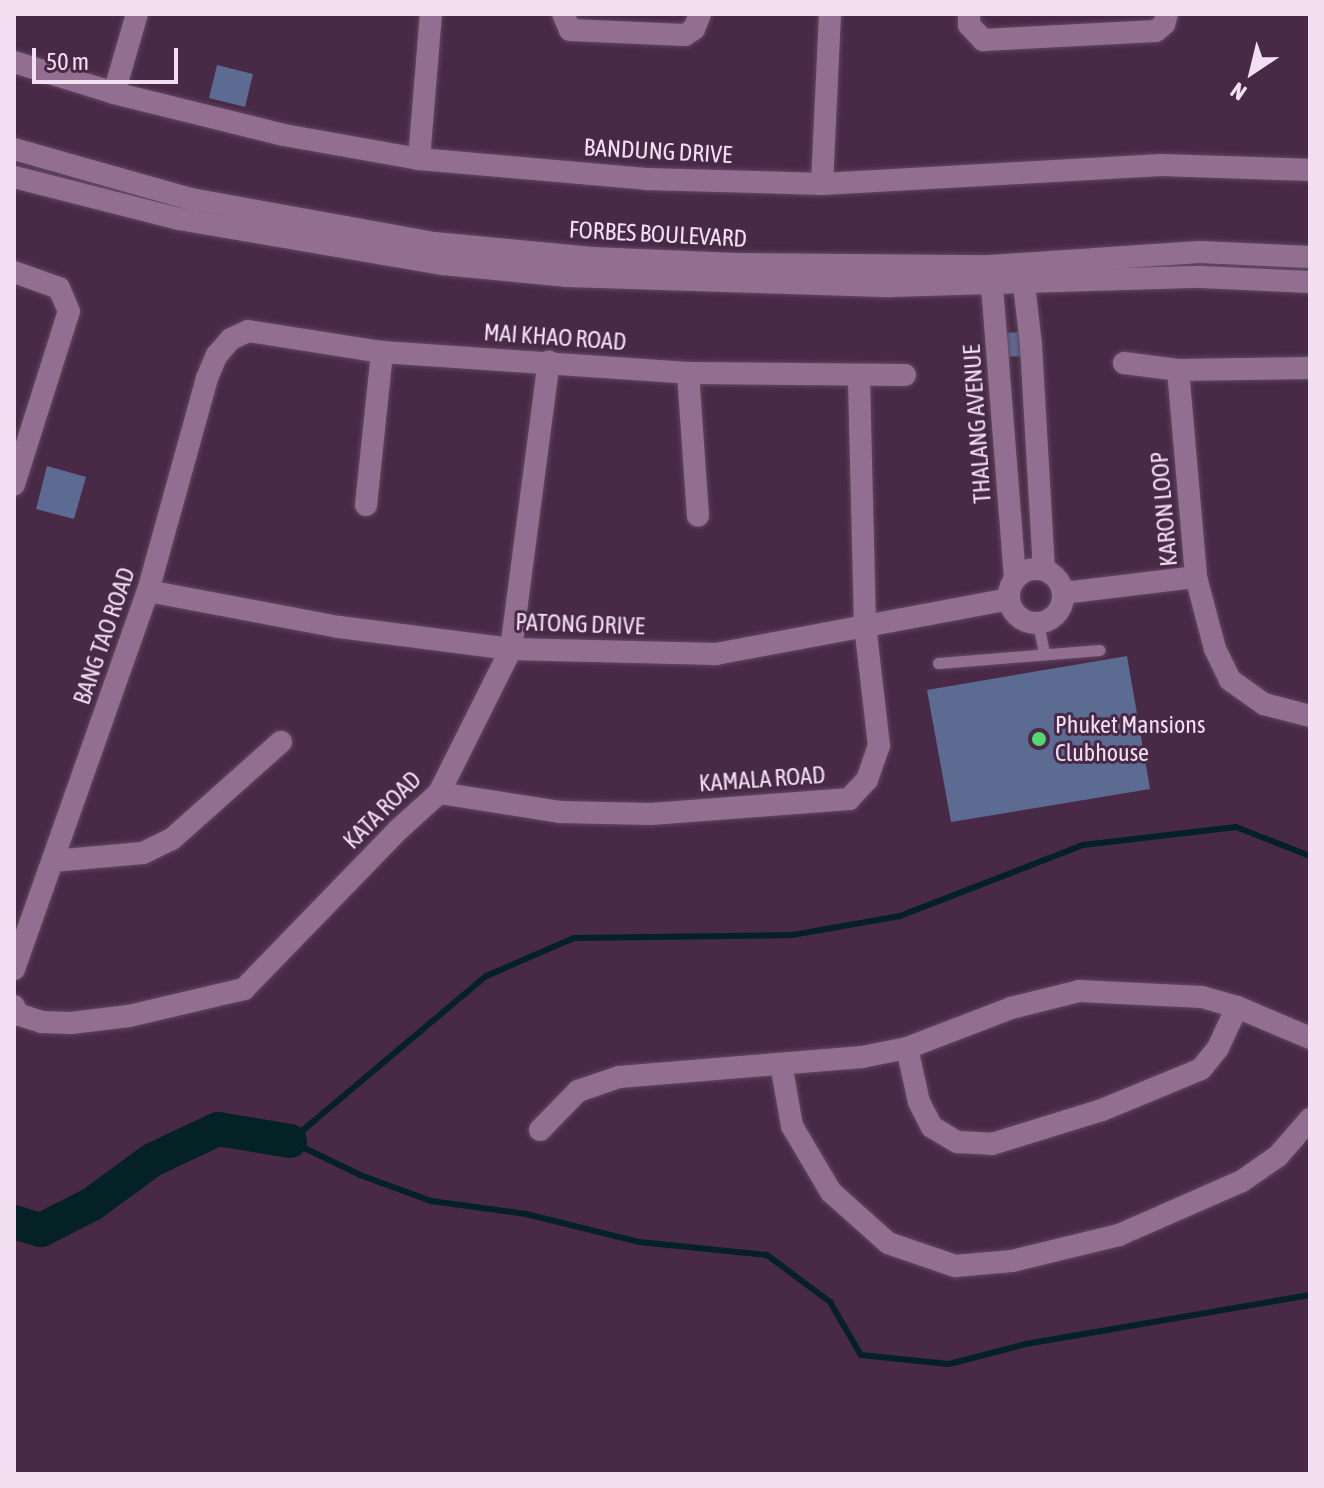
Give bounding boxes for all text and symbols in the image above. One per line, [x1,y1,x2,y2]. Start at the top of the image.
scale bar [36,32,182,82]
north arrow [1212,32,1292,112]
text: 50 m [46,48,89,75]
text: N [1225,77,1251,106]
street label: BANDUNG DRIVE [583,133,733,169]
street label: FORBES BOULEVARD [568,215,748,253]
street label: MAI KHAO ROAD [483,318,627,356]
street label: THALANG AVENUE [957,344,997,504]
street label: KARON LOOP [1145,450,1183,568]
street label: BANG TAO ROAD [67,564,141,708]
street label: PATONG DRIVE [515,607,645,641]
place label: Phuket Mansions Clubhouse [1055,711,1205,767]
marker: Phuket Mansions Clubhouse [1030,730,1048,748]
street label: KAMALA ROAD [698,760,826,798]
street label: KATA ROAD [337,765,427,855]

